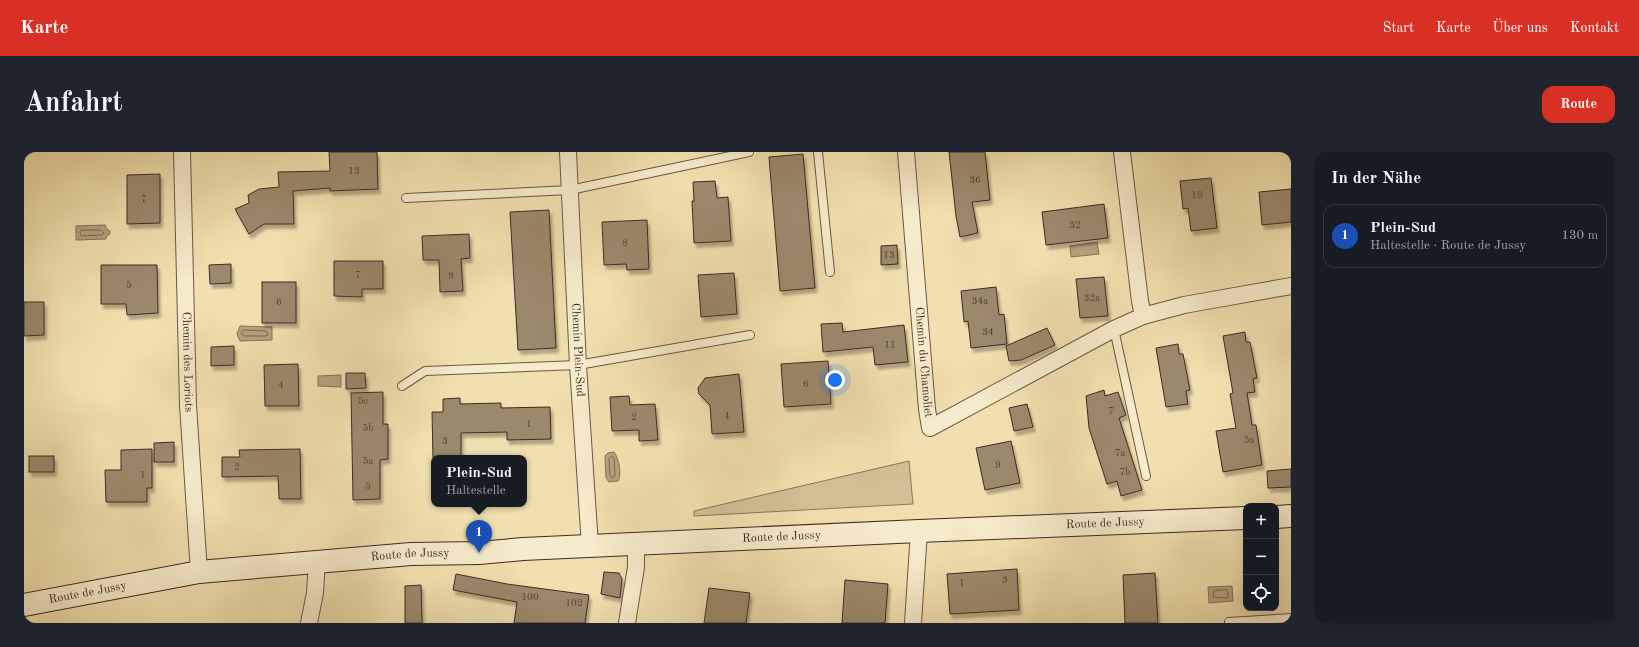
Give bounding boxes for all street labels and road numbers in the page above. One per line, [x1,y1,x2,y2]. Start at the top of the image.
street label: Chemin Plein-Sud [569,303,586,397]
street label: Chemin du Chamoliet [913,306,934,418]
street label: Chemin des Loriots [180,311,194,413]
street label: Route de Jussy [1066,516,1146,531]
street label: Route de Jussy [742,529,822,545]
street label: Route de Jussy [370,547,450,563]
street label: Route de Jussy [48,580,128,606]

